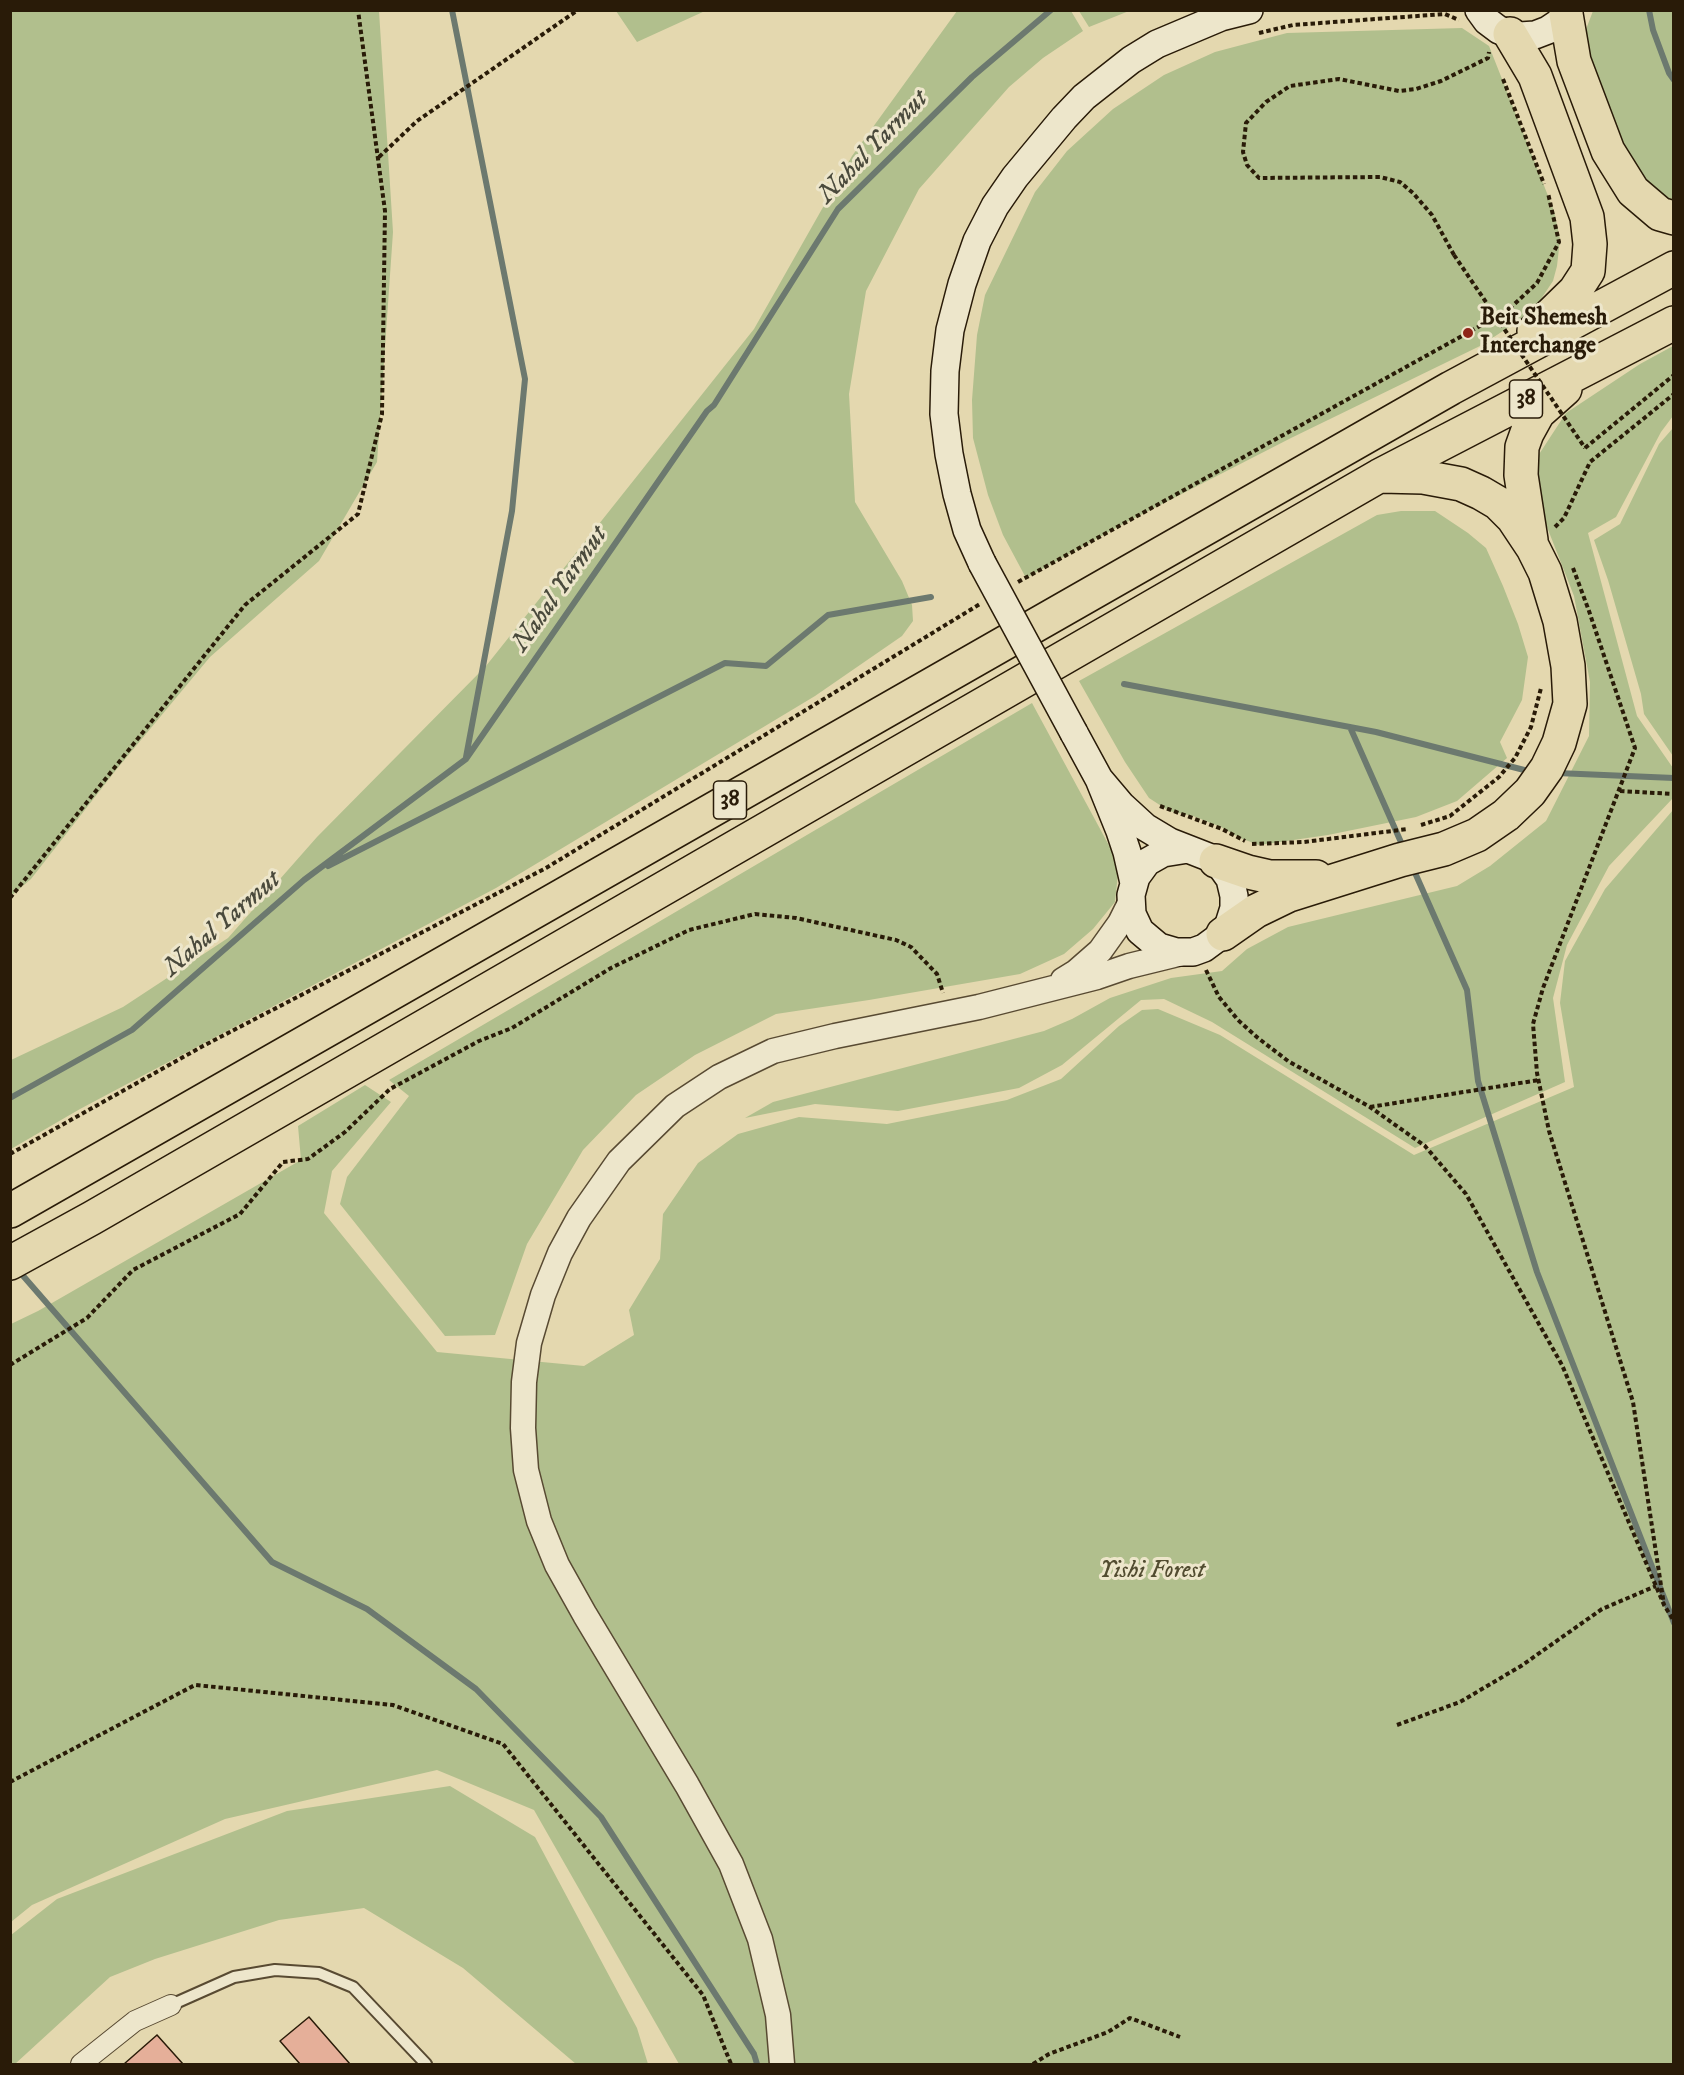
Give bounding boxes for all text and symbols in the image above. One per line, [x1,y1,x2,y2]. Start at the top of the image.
water label: Nahal Yarmut [812,85,936,211]
place label: Beit Shemesh Interchange [1480,305,1608,361]
marker: Beit Shemesh Interchange [1461,326,1475,340]
road number: 38 [1510,380,1543,418]
water label: Nahal Yarmut [506,521,616,659]
road number: 38 [714,781,746,819]
water label: Nahal Yarmut [158,865,288,985]
park label: Yishi Forest [1099,1558,1205,1586]

